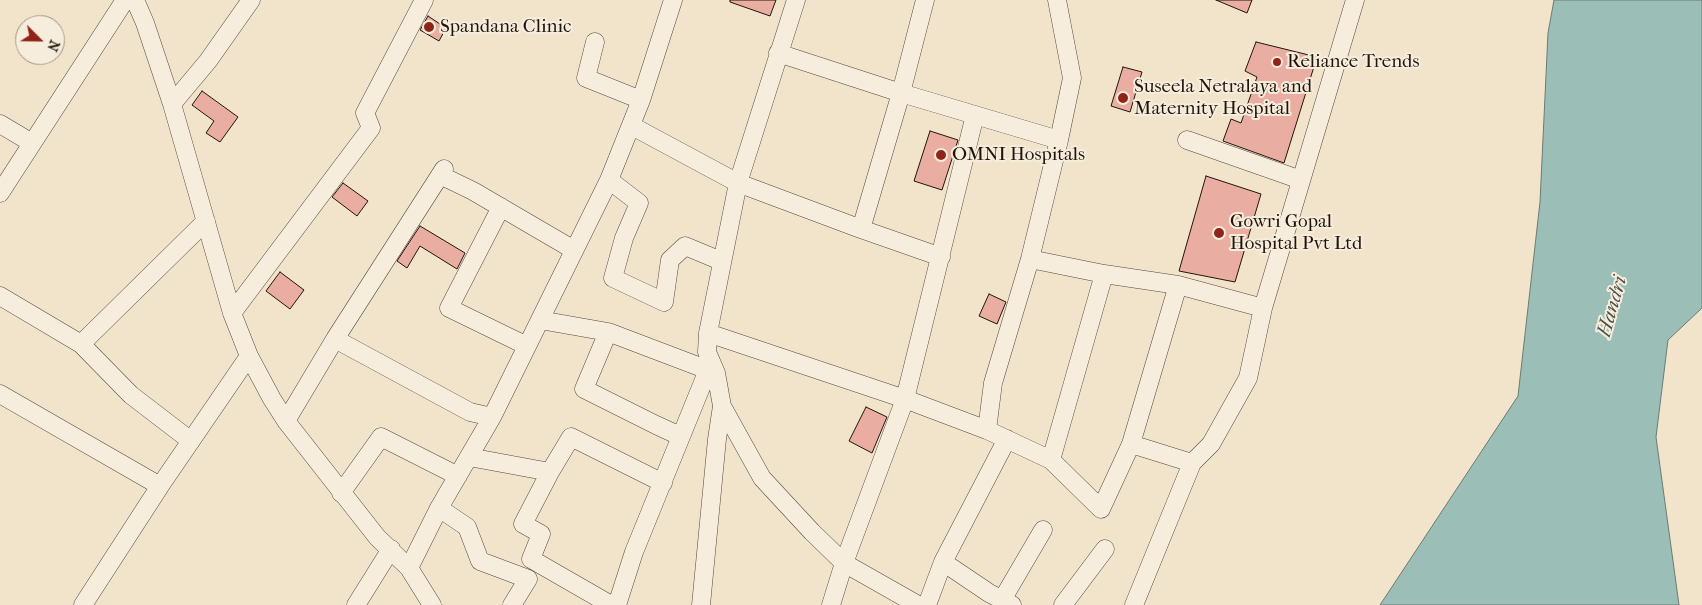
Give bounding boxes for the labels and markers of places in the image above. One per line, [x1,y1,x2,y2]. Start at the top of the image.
place label: Spandana Clinic [440,16,571,38]
marker: Spandana Clinic [422,20,436,34]
place label: Reliance Trends [1287,51,1419,73]
marker: Reliance Trends [1271,56,1283,68]
place label: Suseela Netralaya and Maternity Hospital [1134,76,1312,120]
marker: Suseela Netralaya and Maternity Hospital [1116,91,1130,105]
place label: OMNI Hospitals [952,144,1085,166]
marker: OMNI Hospitals [934,148,948,162]
place label: Gowri Gopal Hospital Pvt Ltd [1230,211,1362,255]
marker: Gowri Gopal Hospital Pvt Ltd [1212,226,1226,240]

